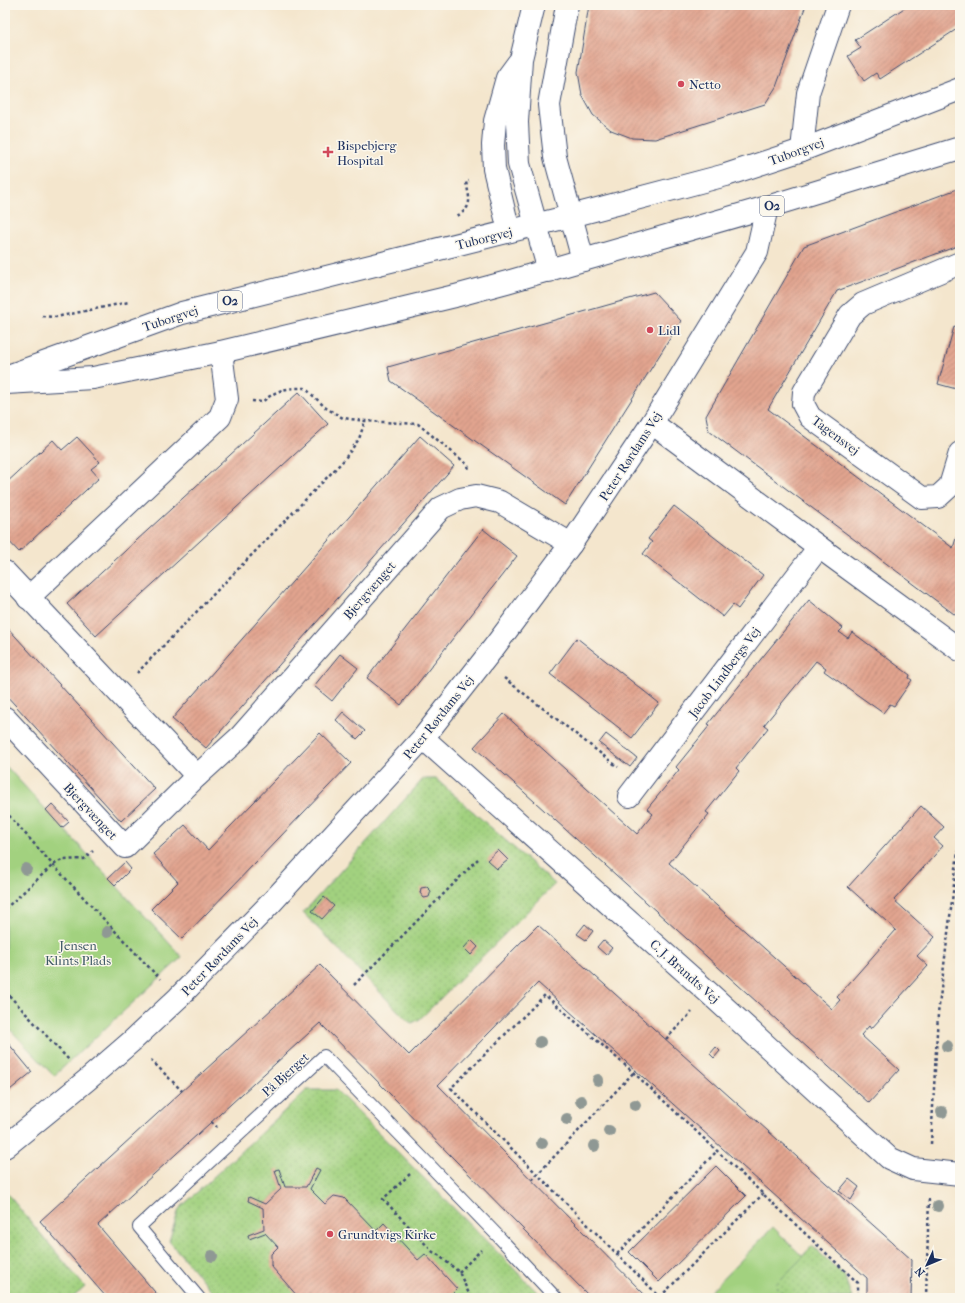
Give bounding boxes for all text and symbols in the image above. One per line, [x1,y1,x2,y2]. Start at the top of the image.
place label: Netto [689,77,721,92]
marker: Netto [676,79,686,89]
street label: Tuborgvej [767,135,826,168]
place label: Bispebjerg Hospital [337,138,398,168]
marker: Bispebjerg Hospital [322,146,334,158]
road number: O2 [760,196,784,216]
street label: Tuborgvej [454,224,514,253]
road number: O2 [218,291,242,311]
street label: Tuborgvej [140,302,200,335]
place label: Lidl [658,323,681,338]
marker: Lidl [645,325,655,335]
street label: Peter Rørdams Vej [596,409,665,504]
street label: Tagensvej [809,413,862,458]
street label: Bjergvænget [340,558,399,622]
street label: Jacob Lindbergs Vej [685,624,763,721]
street label: Peter Rørdams Vej [400,672,477,762]
street label: Bjergvænget [61,780,121,843]
street label: Peter Rørdams Vej [178,914,261,999]
street label: C. J. Brandts Vej [647,936,722,1006]
park label: Jensen Klints Plads [45,938,111,968]
street label: På Bjerget [259,1049,312,1099]
place label: Grundtvigs Kirke [338,1227,436,1242]
marker: Grundtvigs Kirke [325,1229,335,1239]
north arrow [907,1245,947,1285]
text: N [912,1264,928,1279]

